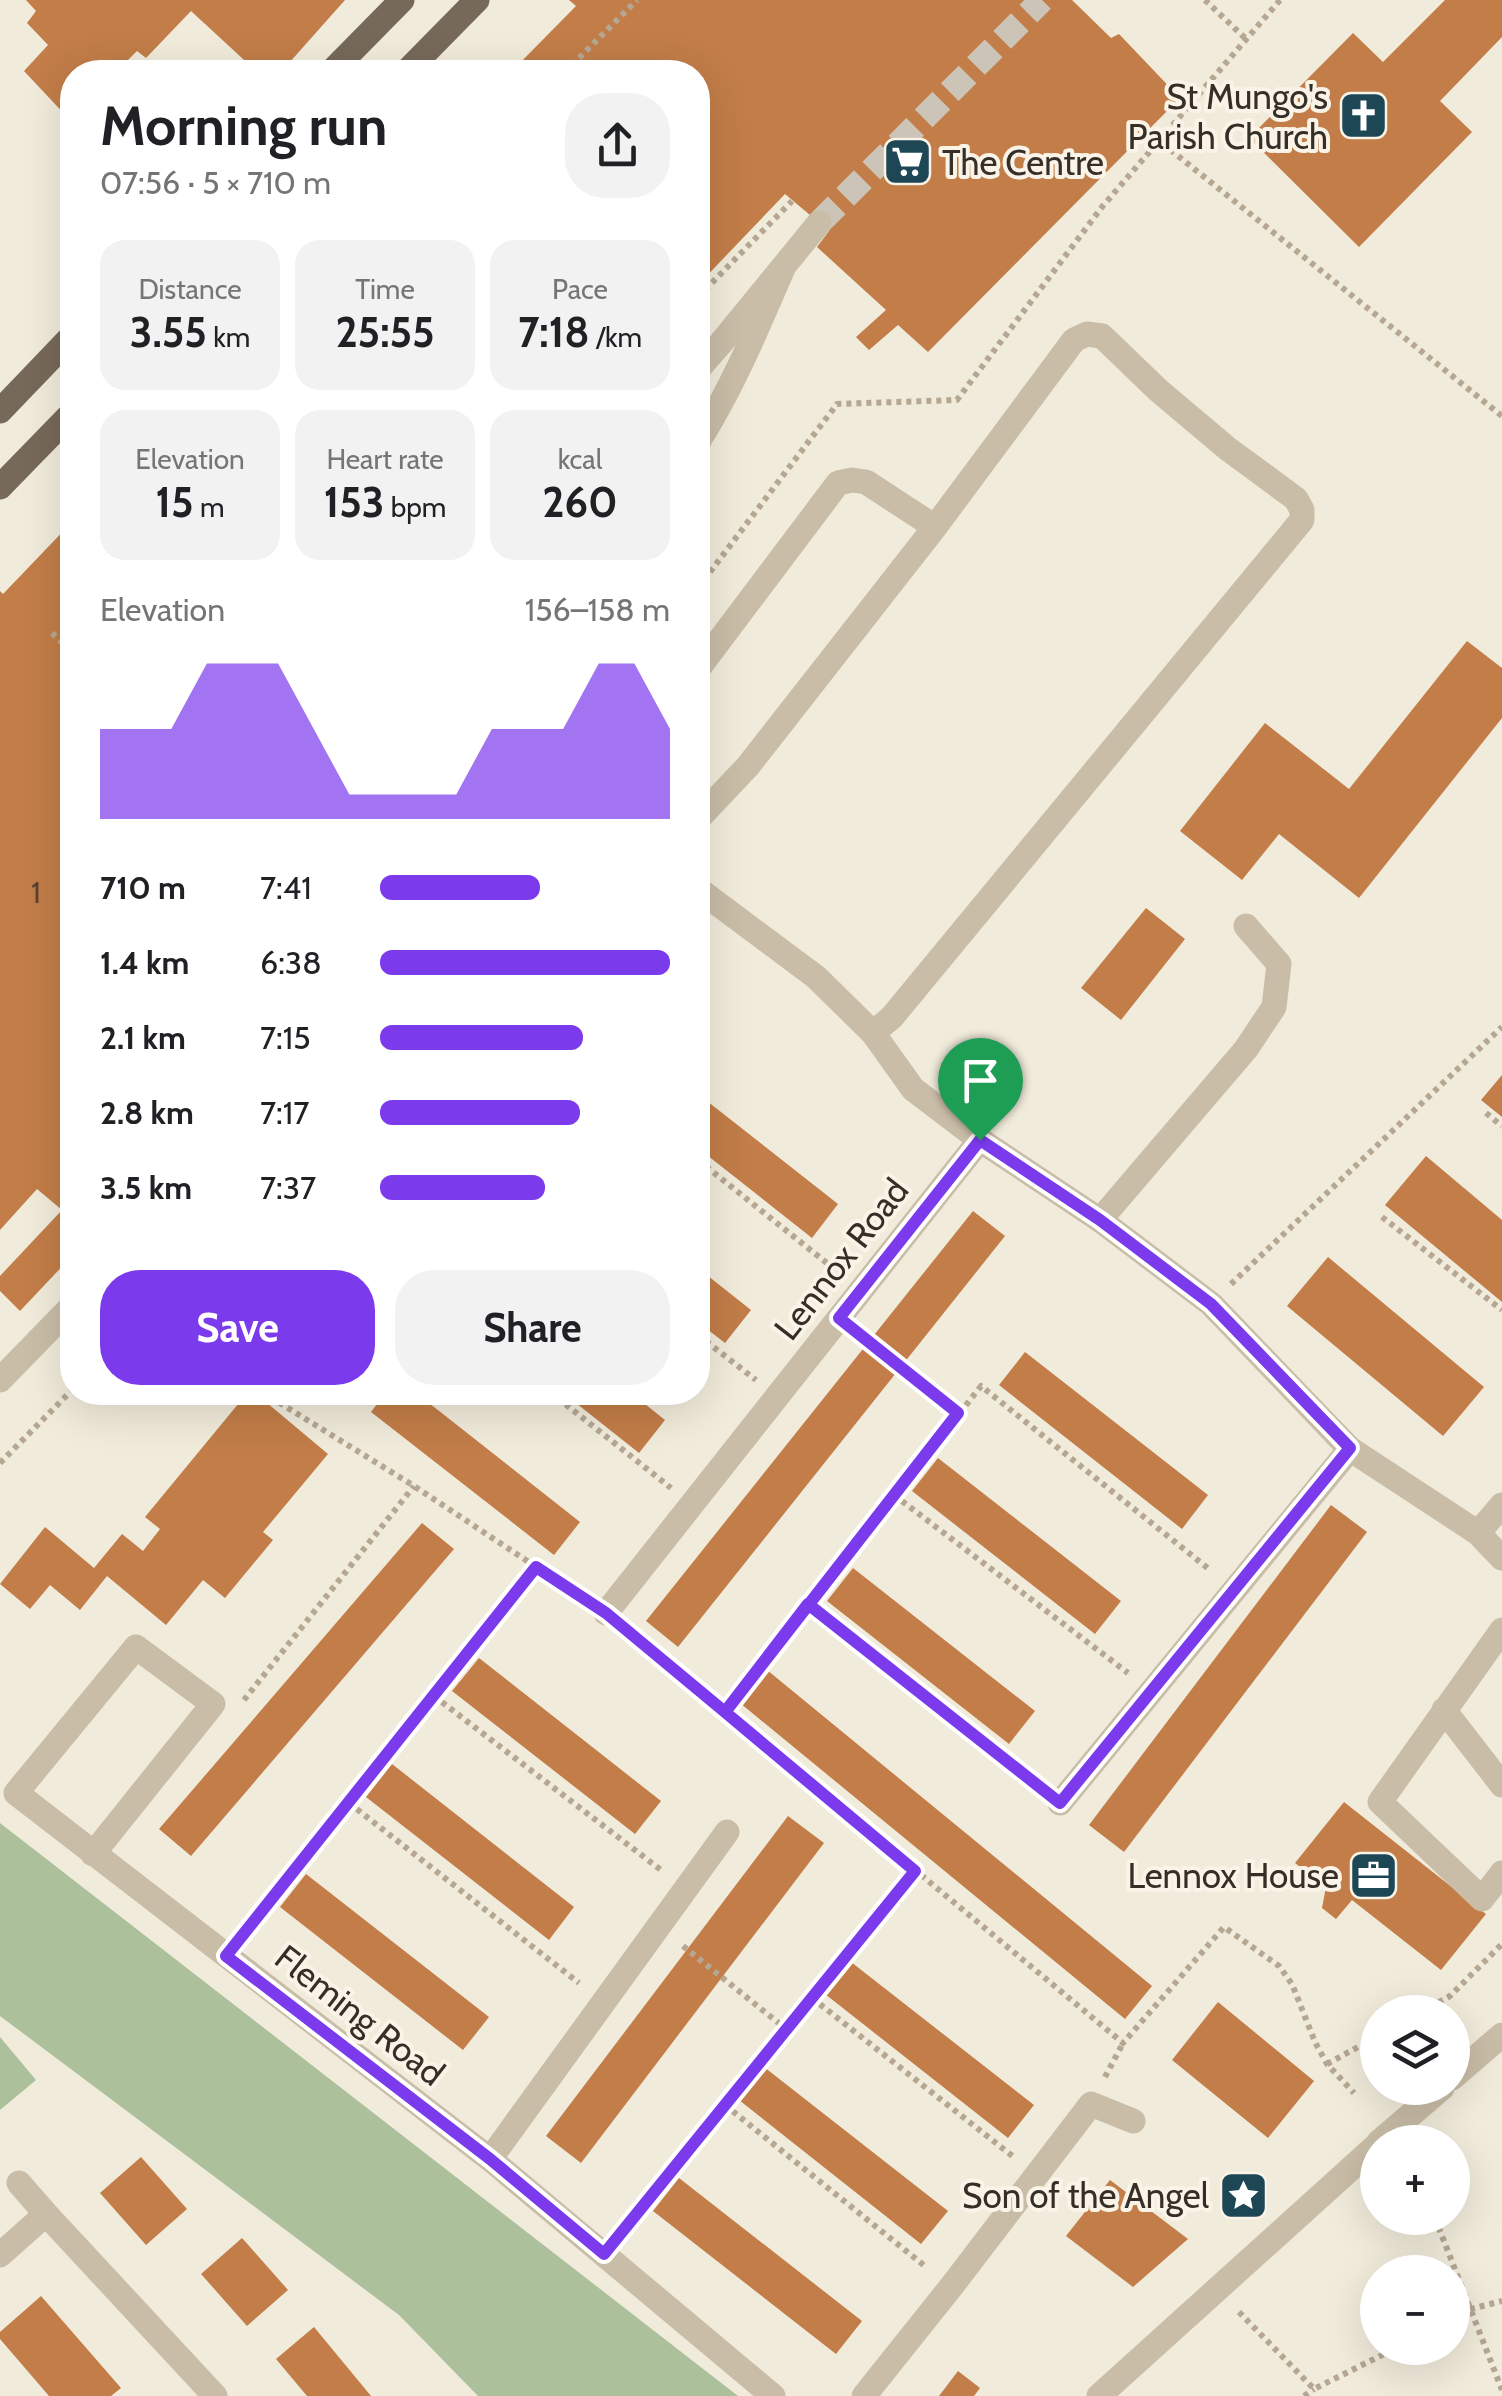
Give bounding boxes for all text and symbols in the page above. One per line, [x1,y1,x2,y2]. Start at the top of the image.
place label: St Mungo's Parish Church [1128,75,1328,158]
church icon: St Mungo's Parish Church [1337,90,1389,142]
text: Morning run [100,92,387,159]
button: share [565,93,670,198]
supermarket icon: The Centre [881,136,933,188]
place label: The Centre [942,141,1104,184]
text: 07:56 · 5 × 710 m [100,163,331,202]
text: Distance [138,272,242,306]
text: Time [355,272,415,306]
text: Pace [552,272,608,306]
text: 3.55 [130,306,207,358]
text: 25:55 [335,306,435,358]
text: 7:18 [518,306,590,358]
text: km [207,320,250,354]
text: /km [590,320,642,354]
text: Elevation [135,442,245,476]
text: Heart rate [326,442,444,476]
text: kcal [558,442,602,476]
text: 15 [156,476,194,528]
text: 153 [324,476,384,528]
text: 260 [542,476,618,528]
text: m [194,490,224,524]
text: bpm [384,490,446,524]
text: Elevation [100,590,225,629]
text: 156–158 m [525,590,670,629]
text: 710 m [100,868,186,907]
text: 7:41 [260,868,312,907]
house number: 1 [31,874,41,911]
text: 1.4 km [100,943,189,982]
text: 6:38 [260,943,322,982]
text: 2.1 km [100,1018,186,1057]
text: 7:15 [260,1018,311,1057]
pin [938,1038,1023,1141]
icon: arrive [953,1053,1008,1108]
text: 2.8 km [100,1093,194,1132]
text: 7:17 [260,1093,309,1132]
text: 3.5 km [100,1168,192,1207]
text: 7:37 [260,1168,316,1207]
street label: Lennox Road [765,1170,917,1348]
button: Save [100,1270,375,1385]
button: Share [395,1270,670,1385]
office icon: Lennox House [1348,1849,1400,1901]
place label: Lennox House [1127,1854,1339,1897]
street label: Fleming Road [267,1936,453,2094]
map controls [1360,1995,1470,2365]
button: layers [1360,1995,1470,2105]
button: + [1360,2125,1470,2235]
place icon: Son of the Angel [1218,2169,1270,2221]
place label: Son of the Angel [962,2174,1210,2217]
button: − [1360,2255,1470,2365]

